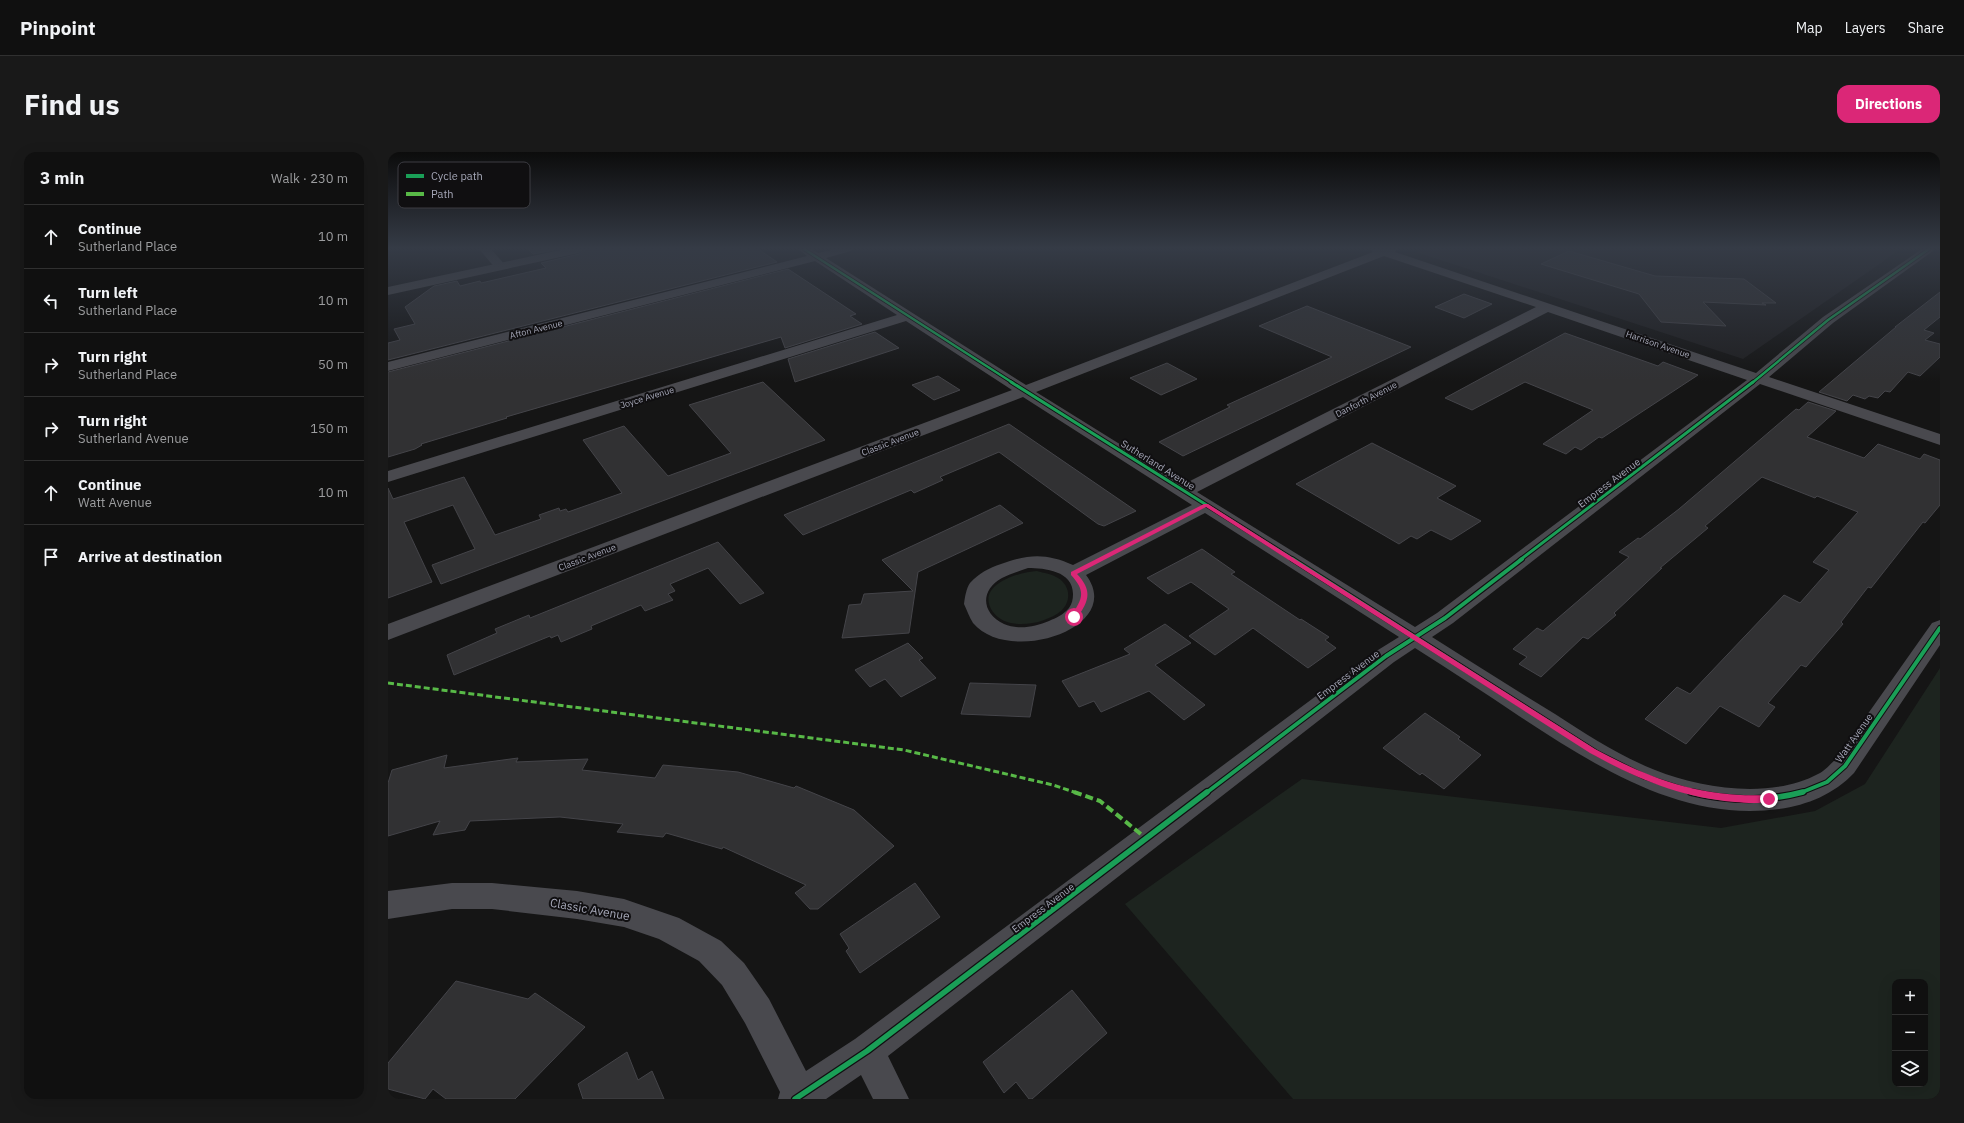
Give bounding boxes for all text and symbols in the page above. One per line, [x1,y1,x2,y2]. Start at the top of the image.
text: Pinpoint [20,16,96,40]
text: Map [1796,19,1823,37]
text: Layers [1845,19,1886,37]
text: Share [1908,19,1944,37]
button: Directions [1837,85,1940,123]
text: Find us [24,86,120,123]
legend [398,162,530,208]
text: 3 min [40,167,84,189]
text: Cycle path [431,169,483,183]
text: Walk · 230 m [271,170,348,187]
text: Path [431,187,454,201]
text: Continue [78,219,142,238]
icon: ahead [40,226,62,248]
text: 10 m [318,228,348,245]
text: Sutherland Place [78,238,177,255]
text: Turn left [78,283,138,302]
icon: left [40,290,62,312]
text: 10 m [318,292,348,309]
text: Sutherland Place [78,302,177,319]
street label: Afton Avenue [508,317,564,341]
street label: Harrison Avenue [1625,328,1691,360]
text: Turn right [78,347,147,366]
icon: right [40,354,62,376]
text: 50 m [318,356,348,373]
text: Sutherland Place [78,366,177,383]
street label: Danforth Avenue [1333,379,1399,419]
street label: Joyce Avenue [619,384,675,410]
text: Turn right [78,411,147,430]
icon: right [40,418,62,440]
text: 150 m [310,420,348,437]
street label: Classic Avenue [860,426,920,458]
text: Sutherland Avenue [78,430,189,447]
street label: Sutherland Avenue [1118,437,1198,493]
street label: Empress Avenue [1575,455,1643,511]
text: Continue [78,475,142,494]
icon: ahead [40,482,62,504]
text: 10 m [318,484,348,501]
text: Watt Avenue [78,494,152,511]
street label: Classic Avenue [557,541,617,573]
icon: arrive [40,546,62,568]
text: Arrive at destination [78,547,222,566]
route start [1065,608,1083,626]
street label: Empress Avenue [1314,647,1382,703]
street label: Watt Avenue [1832,711,1876,765]
route end [1760,790,1778,808]
street label: Empress Avenue [1009,880,1077,936]
street label: Classic Avenue [549,895,631,923]
map controls [1892,979,1928,1087]
button: + [1892,979,1928,1015]
button: − [1892,1015,1928,1051]
button: layers [1892,1051,1928,1087]

